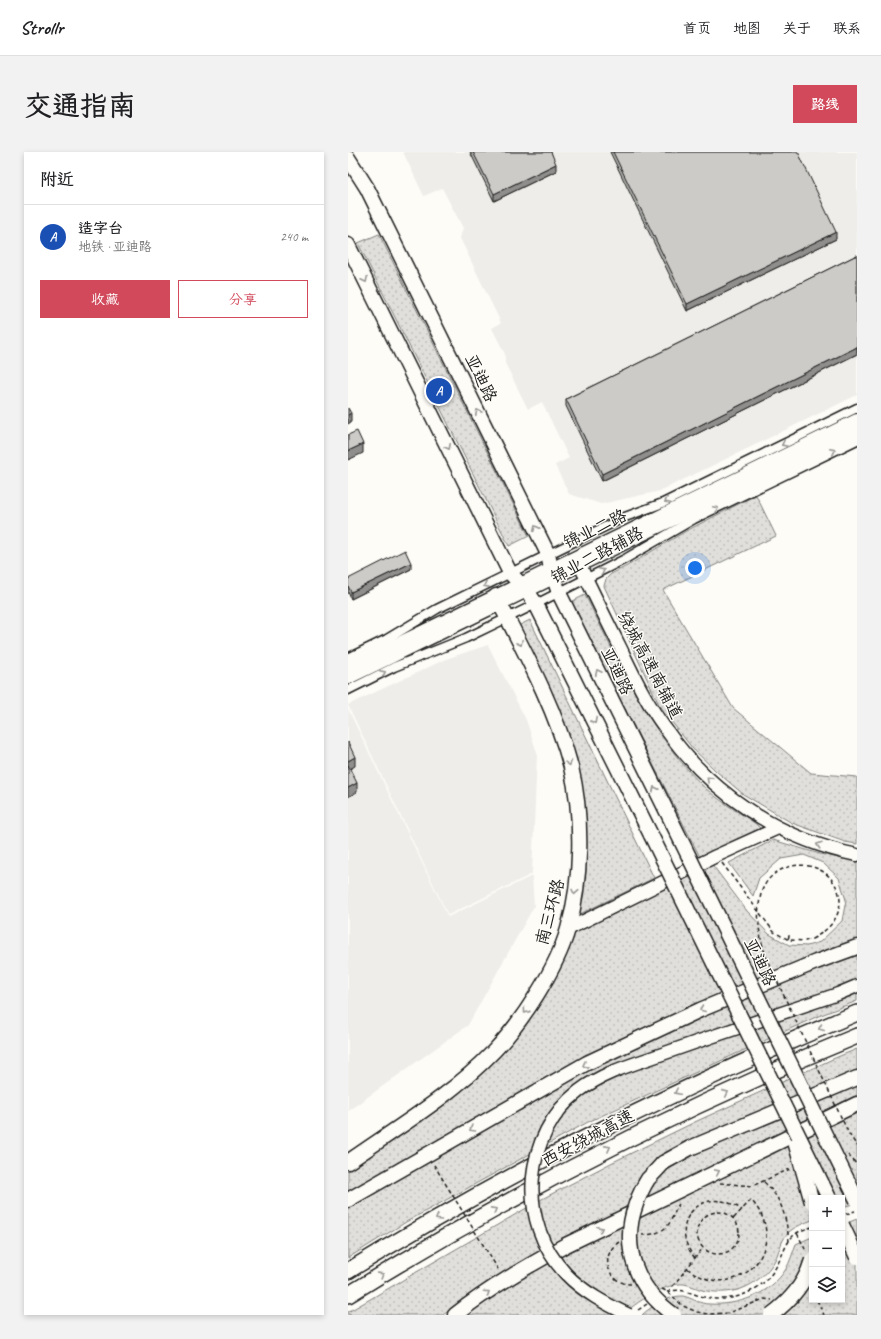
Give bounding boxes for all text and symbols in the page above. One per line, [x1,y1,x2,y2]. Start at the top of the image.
text: Strollr [20,16,63,40]
text: 首页 [683,20,711,37]
text: 地图 [733,20,761,37]
text: 关于 [783,20,811,37]
text: 联系 [833,20,861,37]
button: 路线 [793,85,857,123]
text: 交通指南 [24,88,136,123]
text: 附近 [40,169,74,190]
text: 造字台 [78,219,123,238]
text: A [50,229,56,245]
text: 240 m [280,229,308,245]
text: 地铁 · 亚迪路 [78,239,152,255]
one-way arrow [360,276,368,283]
button: 收藏 [40,280,170,318]
button: 分享 [178,280,308,318]
street label: 亚迪路 [460,350,502,406]
pin: A [426,376,452,406]
one-way arrow [475,408,483,416]
one-way arrow [781,439,789,447]
one-way arrow [443,443,451,450]
one-way arrow [829,449,837,456]
one-way arrow [664,496,672,504]
street label: 锦业二路 [560,505,630,553]
one-way arrow [712,506,720,513]
street label: 锦业二路辅路 [547,522,647,588]
one-way arrow [533,525,541,532]
your location [685,558,705,578]
one-way arrow [598,568,606,576]
one-way arrow [483,580,490,588]
street label: 绕城高速南辅道 [613,608,687,722]
one-way arrow [515,639,523,647]
street label: 亚迪路 [596,643,638,699]
one-way arrow [595,669,603,677]
one-way arrow [379,670,386,678]
one-way arrow [589,717,597,725]
one-way arrow [564,759,573,766]
one-way arrow [706,777,713,784]
one-way arrow [653,786,660,793]
one-way arrow [816,841,823,850]
street label: 南三环路 [531,876,569,948]
one-way arrow [571,889,579,895]
street label: 亚迪路 [739,934,781,990]
one-way arrow [699,1005,706,1013]
one-way arrow [523,1007,531,1014]
one-way arrow [818,1023,826,1031]
one-way arrow [582,1060,589,1068]
one-way arrow [674,1087,681,1095]
one-way arrow [721,1090,729,1098]
street label: 西安绕城高速 [538,1105,638,1171]
one-way arrow [469,1125,476,1132]
one-way arrow [604,1146,612,1153]
one-way arrow [713,1169,720,1177]
map controls [809,1195,845,1303]
button: + [809,1195,845,1231]
one-way arrow [490,1207,497,1215]
one-way arrow [435,1213,442,1220]
one-way arrow [596,1226,603,1234]
button: − [809,1231,845,1267]
button: layers [809,1267,845,1303]
one-way arrow [377,1272,384,1279]
one-way arrow [483,1290,490,1298]

